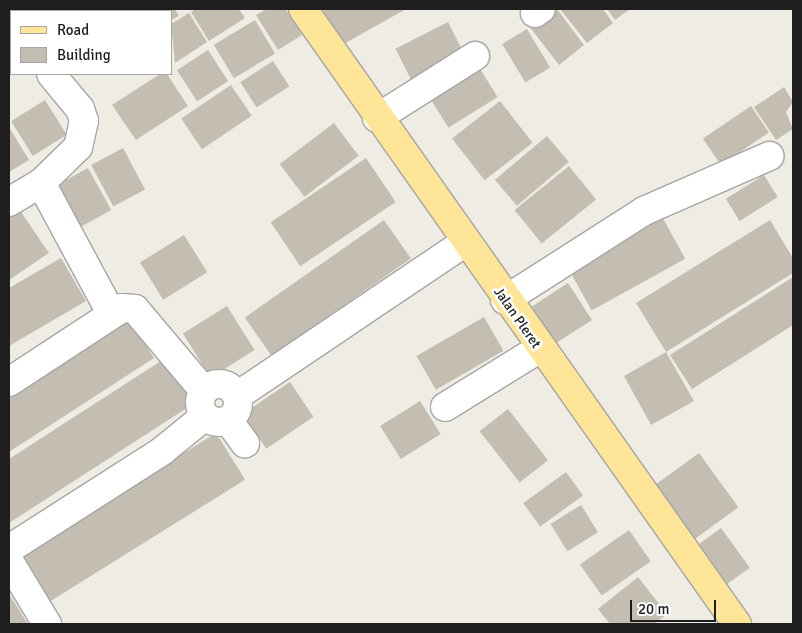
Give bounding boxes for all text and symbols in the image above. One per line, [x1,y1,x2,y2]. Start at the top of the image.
legend [10,10,172,75]
text: Road [57,21,89,39]
text: Building [57,46,111,64]
street label: Jalan Pleret [490,284,544,352]
scale bar [632,590,718,622]
text: 20 m [638,600,669,618]

